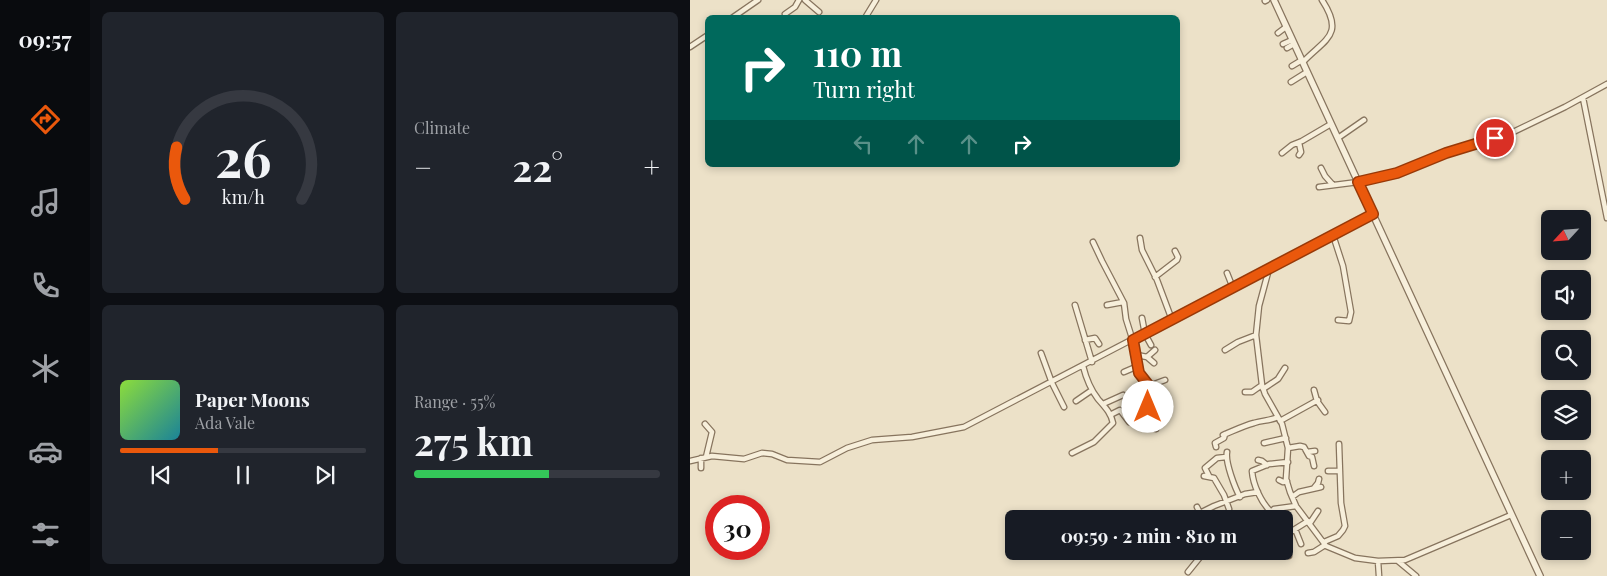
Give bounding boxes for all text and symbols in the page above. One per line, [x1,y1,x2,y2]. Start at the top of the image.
text: 09:57 [19,24,71,54]
text: 110 m [813,29,902,76]
icon: right [730,35,795,100]
text: Turn right [813,74,915,104]
icon: directions [28,102,63,137]
text: Climate [414,117,470,138]
pin [1474,117,1516,159]
text: 26 [215,122,271,191]
icon: arrive [1481,124,1509,152]
icon: left [849,130,877,158]
icon: ahead [902,130,930,158]
icon: ahead [955,130,983,158]
icon: right [1008,130,1036,158]
text: 22° [513,141,563,192]
text: − [414,148,432,185]
text: + [644,148,660,185]
icon: music [28,185,63,220]
text: km/h [222,185,265,208]
north arrow [1541,210,1591,260]
map controls [1541,210,1591,560]
icon: phone [28,268,63,303]
button: sound [1541,270,1591,320]
button: search [1541,330,1591,380]
icon: climate [28,351,63,386]
position arrow [1121,380,1173,432]
text: Paper Moons [195,386,310,412]
button: layers [1541,390,1591,440]
text: Range · 55% [414,391,495,412]
text: Ada Vale [195,412,255,433]
text: 275 km [414,415,533,466]
icon: car [28,434,63,469]
button: + [1541,450,1591,500]
icon: previous [147,461,175,489]
icon: pause [229,461,257,489]
icon: next [311,461,339,489]
speed limit sign: 30 [705,495,770,560]
button: − [1541,510,1591,560]
icon: filters [28,517,63,552]
text: 09:59 · 2 min · 810 m [1061,522,1237,548]

